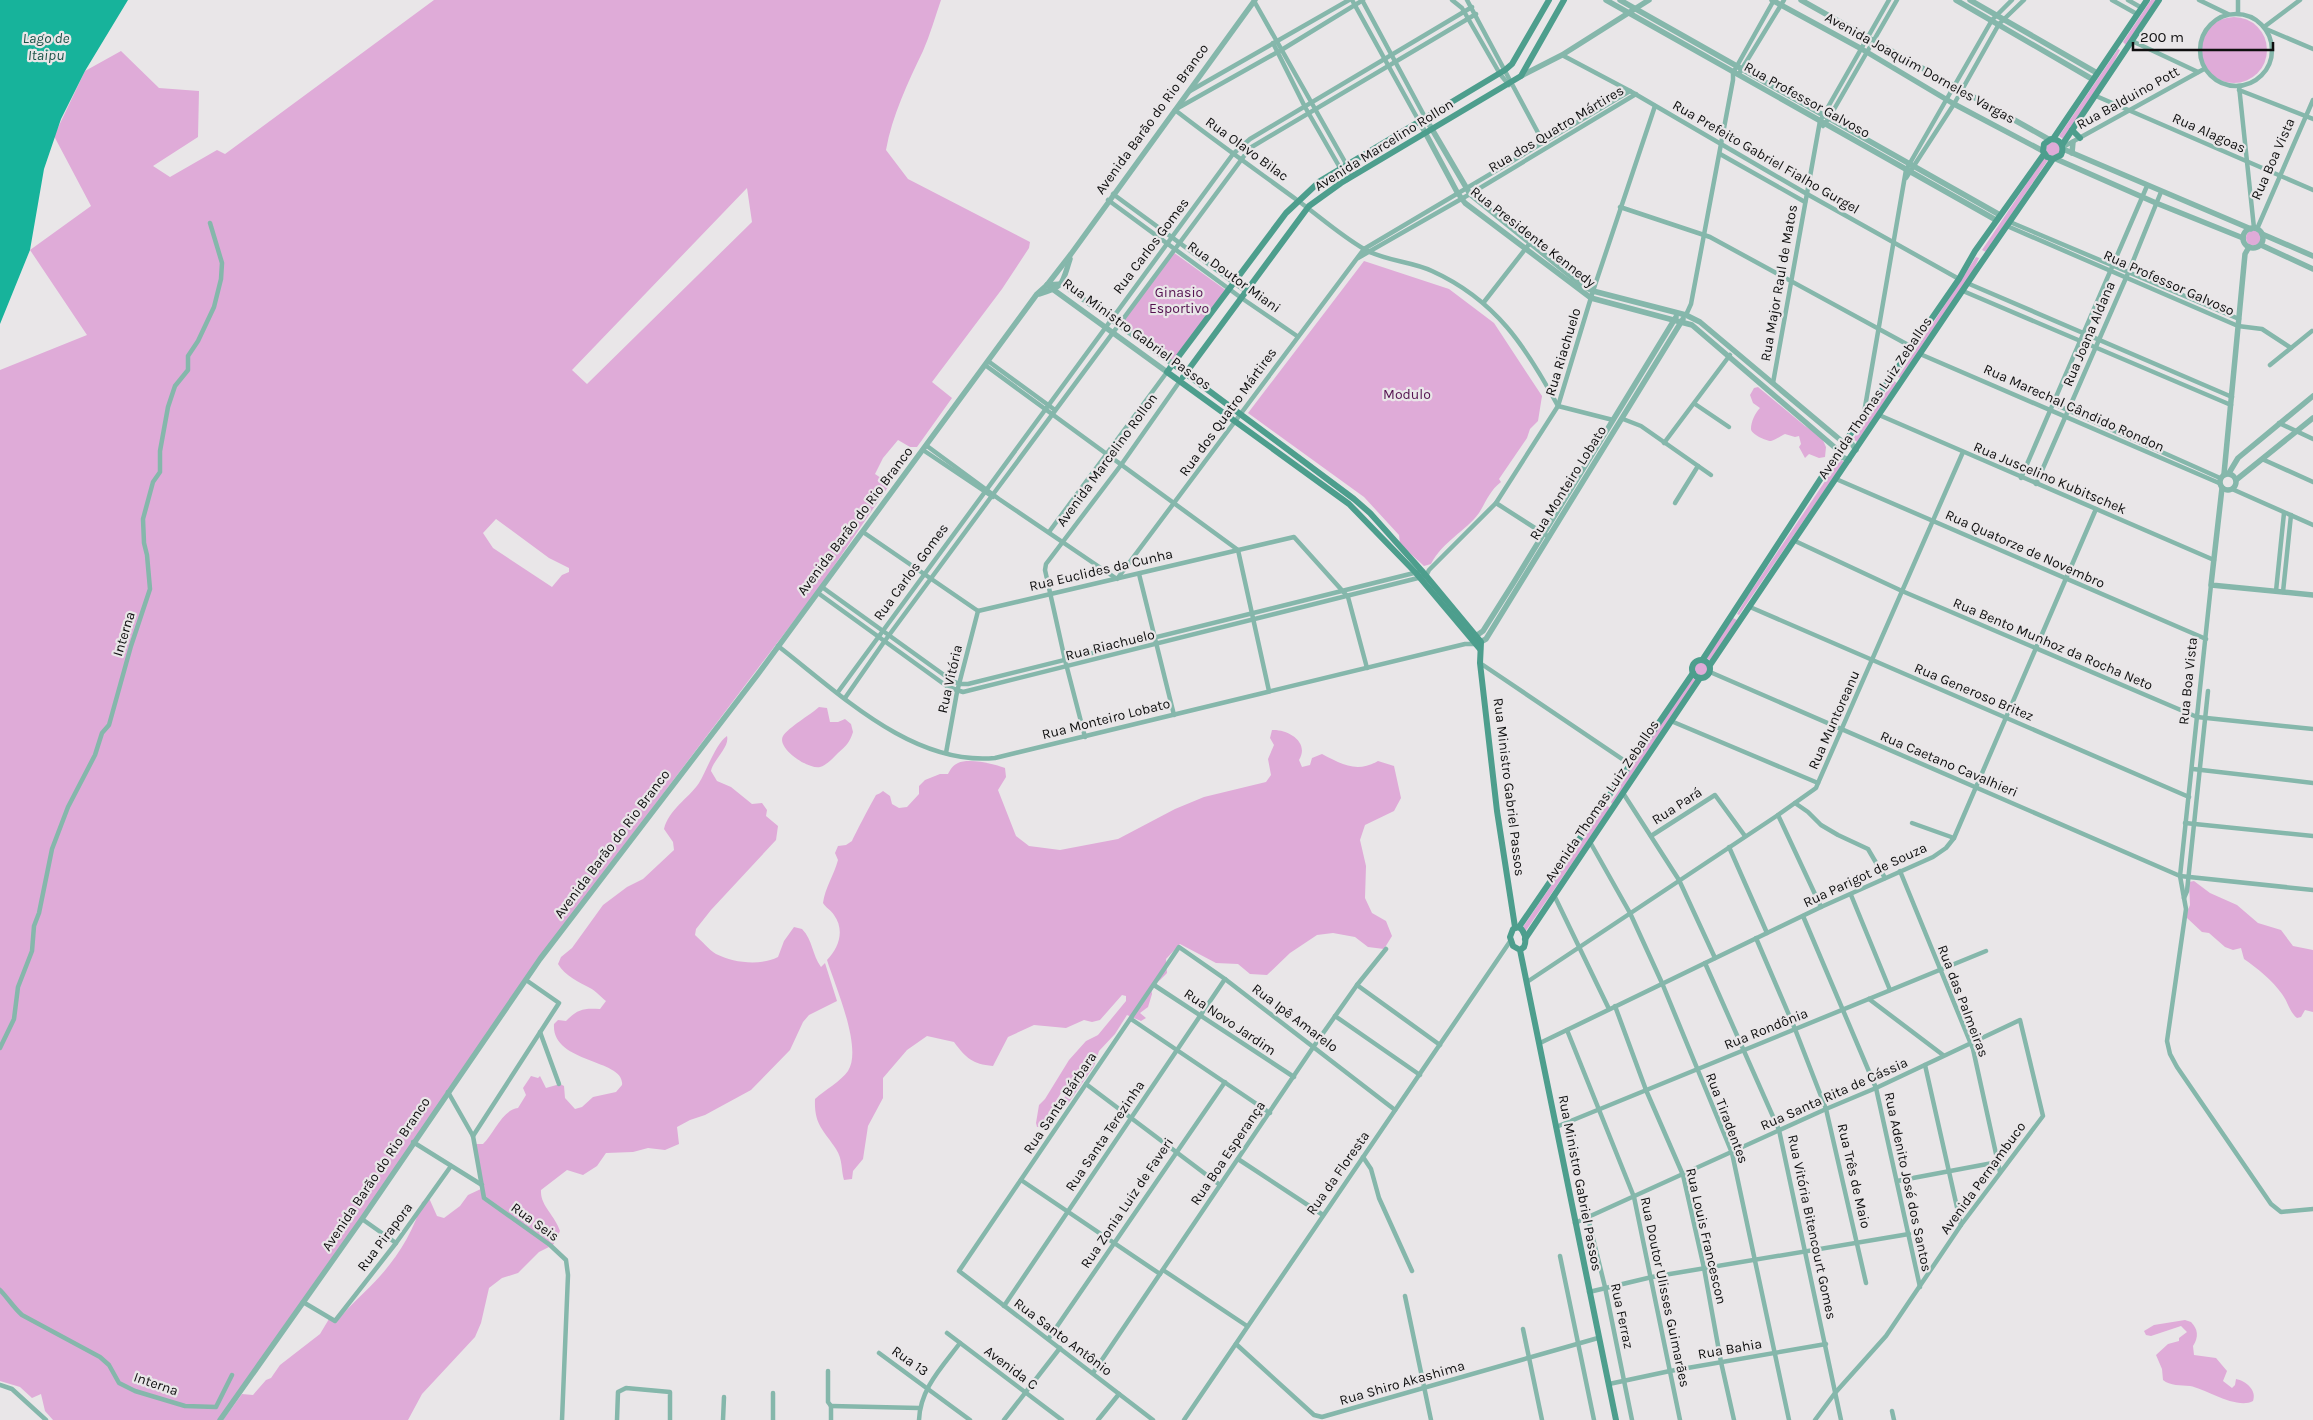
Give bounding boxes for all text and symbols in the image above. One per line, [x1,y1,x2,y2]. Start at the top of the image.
street label: Avenida Joaquim Dorneles Vargas [1822,9,2018,127]
scale bar [2133,20,2273,52]
text: 200 m [2140,28,2184,46]
water label: Lago de Itaipu [22,29,70,64]
street label: Avenida Barão do Rio Branco [1092,40,1212,198]
street label: Rua Professor Galvoso [1741,58,1873,142]
street label: Rua Balduino Pott [2074,63,2182,133]
street label: Rua dos Quatro Mártires [1485,82,1627,176]
street label: Avenida Marcelino Rollon [1311,95,1457,195]
street label: Rua Prefeito Gabriel Fialho Gurgel [1669,96,1863,218]
street label: Rua Alagoas [2170,109,2248,157]
street label: Rua Olavo Bilac [1202,113,1292,185]
street label: Rua Boa Vista [2247,115,2299,203]
street label: Rua Presidente Kennedy [1467,183,1599,291]
street label: Rua Carlos Gomes [1109,195,1193,297]
street label: Rua Major Raul de Matos [1757,203,1801,363]
street label: Rua Doutor Miani [1184,237,1284,317]
street label: Rua Professor Galvoso [2101,246,2237,320]
street label: Rua Ministro Gabriel Passos [1059,274,1215,394]
street label: Rua Joana Aldana [2059,279,2119,389]
park label: Ginasio Esportivo [1149,284,1209,317]
street label: Rua Riachuelo [1542,306,1584,398]
street label: Avenida Thomas Luiz Zeballos [1814,314,1936,482]
street label: Rua dos Quatro Mártires [1176,344,1280,480]
street label: Rua Marechal Cândido Rondon [1981,360,2167,456]
park label: Modulo [1383,386,1431,403]
street label: Avenida Marcelino Rollon [1053,390,1161,530]
street label: Rua Monteiro Lobato [1526,423,1610,543]
street label: Rua Juscelino Kubitschek [1971,438,2129,518]
street label: Avenida Barão do Rio Branco [793,443,917,599]
street label: Rua Quatorze de Novembro [1943,506,2107,592]
street label: Rua Carlos Gomes [870,520,952,624]
street label: Rua Euclides da Cunha [1028,545,1174,595]
street label: Rua Bento Munhoz da Rocha Neto [1951,594,2155,694]
street label: Interna [109,609,139,659]
street label: Rua Riachuelo [1064,626,1156,664]
street label: Rua Boa Vista [2175,636,2201,726]
street label: Rua Vitória [934,643,966,715]
street label: Rua Generoso Britez [1912,659,2036,725]
street label: Rua Muntoreanu [1805,668,1863,772]
street label: Rua Monteiro Lobato [1040,695,1172,743]
street label: Rua Ministro Gabriel Passos [1490,697,1528,877]
street label: Avenida Thomas Luiz Zeballos [1541,717,1663,885]
street label: Rua Caetano Cavalhieri [1878,727,2020,801]
street label: Avenida Barão do Rio Branco [550,766,674,922]
street label: Rua Pará [1649,784,1705,828]
street label: Rua Parigot de Souza [1800,839,1930,911]
street label: Rua das Palmeiras [1934,943,1992,1059]
street label: Rua Ipê Amarelo [1249,980,1341,1056]
street label: Rua Novo Jardim [1181,985,1279,1059]
street label: Rua Rondônia [1722,1004,1810,1054]
street label: Rua Santa Bárbara [1020,1049,1100,1157]
street label: Rua Santa Rita de Cássia [1758,1054,1910,1134]
street label: Rua Tiradentes [1702,1070,1752,1166]
street label: Rua Santa Terezinha [1062,1077,1148,1195]
street label: Rua Adenito José dos Santos [1881,1091,1935,1273]
street label: Rua Ministro Gabriel Passos [1555,1093,1605,1273]
street label: Avenida Barão do Rio Branco [318,1094,434,1254]
street label: Rua Boa Esperança [1187,1098,1269,1208]
street label: Avenida Pernambuco [1937,1118,2029,1238]
street label: Rua Três de Maio [1834,1122,1874,1230]
street label: Rua da Floresta [1303,1128,1373,1218]
street label: Rua Vitória Bitencourt Gomes [1784,1133,1840,1321]
street label: Rua Zonia Luiz de Faveri [1077,1134,1177,1272]
street label: Rua Louis Francescon [1682,1166,1730,1306]
street label: Rua Doutor Ulisses Guimarães [1636,1195,1694,1389]
street label: Rua Pirapora [354,1199,416,1275]
street label: Rua Seis [508,1199,562,1245]
street label: Rua Ferraz [1607,1282,1637,1350]
street label: Rua Santo Antônio [1011,1295,1115,1379]
street label: Rua Bahia [1697,1335,1763,1363]
street label: Rua 13 [888,1342,932,1380]
street label: Avenida C [981,1342,1041,1394]
street label: Rua Shiro Akashima [1337,1357,1467,1409]
street label: Interna [131,1368,181,1400]

